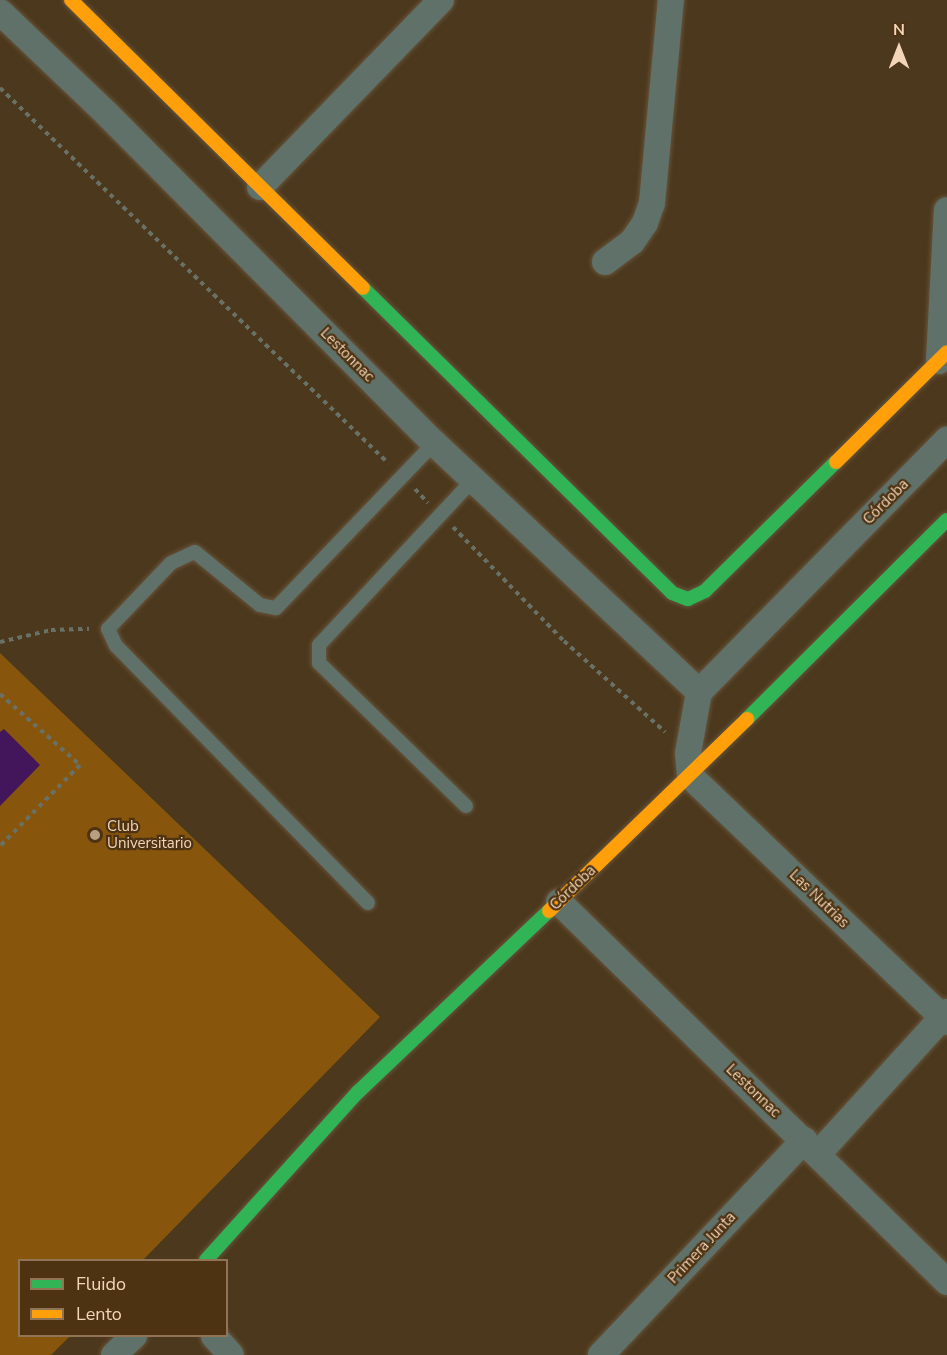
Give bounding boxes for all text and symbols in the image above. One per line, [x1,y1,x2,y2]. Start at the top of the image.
north arrow [869,18,929,78]
text: N [893,19,905,41]
street label: Lestonnac [316,324,378,386]
street label: Córdoba [859,475,913,529]
place label: Club Universitario [107,817,192,852]
marker: Club Universitario [88,828,102,842]
street label: Córdoba [546,862,600,914]
street label: Las Nutrias [785,866,853,932]
street label: Lestonnac [722,1061,784,1121]
street label: Primera Junta [664,1209,740,1287]
legend [18,1259,228,1337]
text: Fluido [76,1272,126,1296]
text: Lento [76,1302,122,1326]

